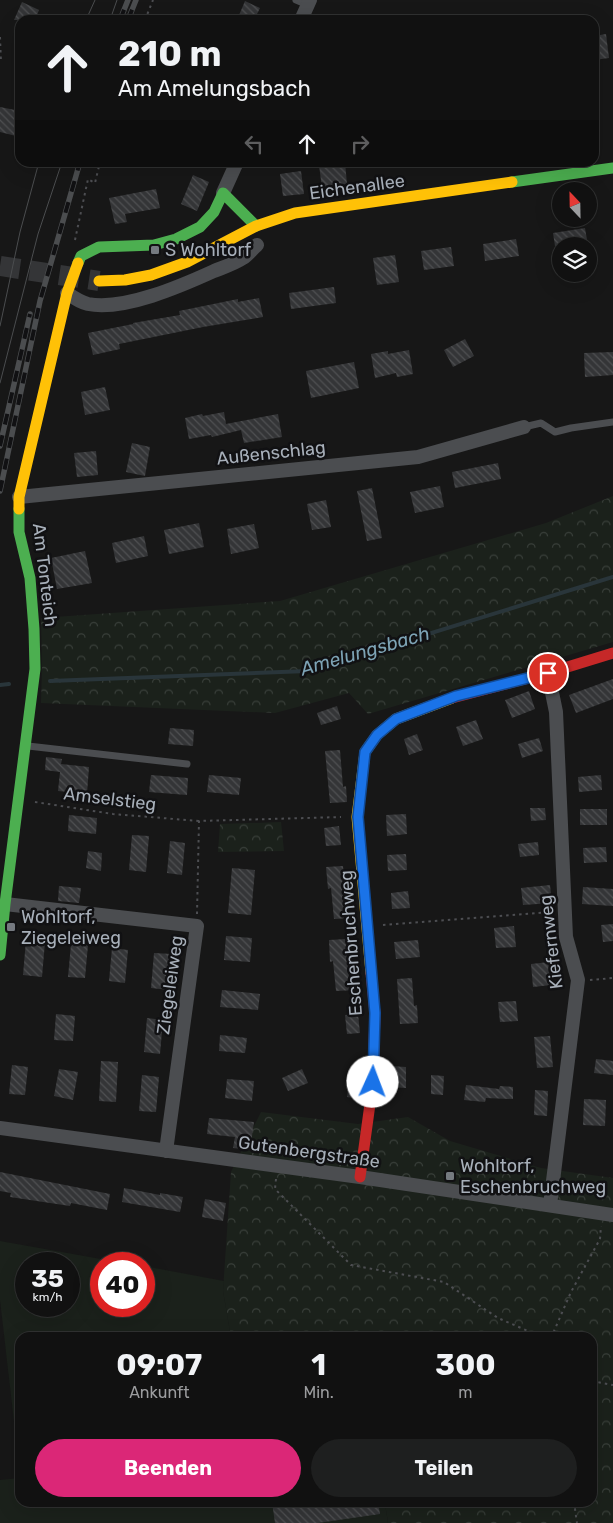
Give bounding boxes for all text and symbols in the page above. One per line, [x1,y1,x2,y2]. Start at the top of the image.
text: 210 m [118,33,221,75]
icon: ahead [35,35,100,100]
text: Am Amelungsbach [118,75,311,102]
icon: left [240,130,268,158]
icon: ahead [293,130,321,158]
icon: right [346,130,374,158]
street label: Eichenallee [308,169,406,205]
north arrow [552,182,598,228]
map controls [552,182,597,282]
button: layers [552,237,597,282]
place label: S Wohltorf [165,239,251,261]
marker: S Wohltorf [149,244,161,256]
street label: Außenschlag [215,436,327,470]
street label: Am Tonteich [28,522,62,628]
water label: Amelungsbach [297,622,432,681]
pin [527,652,569,694]
icon: arrive [534,659,562,687]
street label: Amselstieg [62,782,158,816]
street label: Eschenbruchweg [335,869,367,1017]
street label: Kiefernweg [534,894,568,990]
place label: Wohltorf, Ziegeleiweg [21,906,121,949]
marker: Wohltorf, Ziegeleiweg [5,921,17,933]
street label: Ziegeleiweg [152,934,188,1036]
position arrow [346,1055,398,1107]
street label: Gutenbergstraße [237,1131,381,1173]
place label: Wohltorf, Eschenbruchweg [460,1155,606,1198]
marker: Wohltorf, Eschenbruchweg [444,1170,456,1182]
speed limit sign: 40 [90,1252,155,1317]
text: 35 [31,1264,64,1293]
text: km/h [33,1290,62,1304]
text: 09:07 [116,1347,202,1383]
text: 1 [311,1347,326,1383]
text: 300 [435,1347,496,1383]
text: Ankunft [129,1383,189,1402]
text: Min. [304,1383,334,1402]
text: m [458,1383,473,1402]
button: Beenden [35,1439,301,1497]
button: Teilen [311,1439,577,1497]

